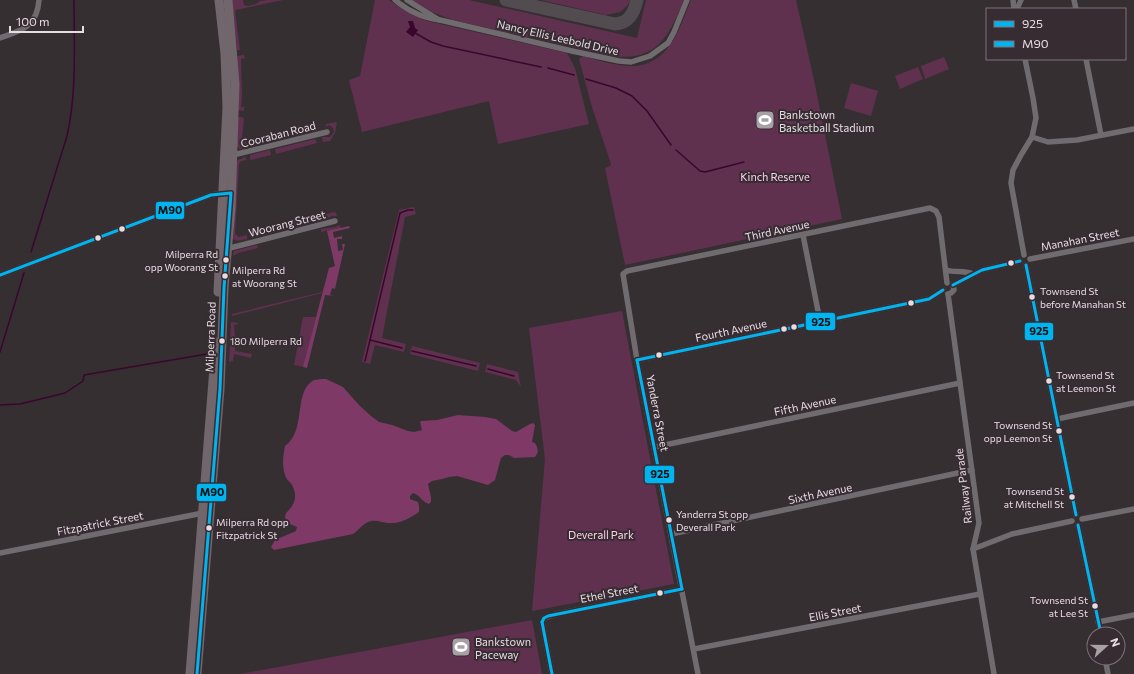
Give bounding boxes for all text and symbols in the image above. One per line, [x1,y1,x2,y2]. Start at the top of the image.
scale bar [10,8,83,34]
legend [986,8,1126,60]
text: 100 m [16,14,50,28]
text: 925 [1022,16,1043,30]
street label: Nancy Ellis Leebold Drive [496,17,620,57]
text: M90 [1022,36,1049,50]
place label: Bankstown Basketball Stadium [779,108,874,134]
sports icon: Bankstown Basketball Stadium [754,109,776,131]
street label: Cooraban Road [239,118,317,150]
park label: Kinch Reserve [740,170,810,183]
line badge: M90 [155,201,185,220]
text: M90 [158,203,182,216]
street label: Woorang Street [247,207,327,239]
street label: Third Avenue [744,217,811,243]
unlabelled marker [117,224,127,234]
street label: Manahan Street [1040,225,1121,253]
unlabelled marker [93,233,103,243]
place label: Milperra Rd opp Woorang St [145,248,218,273]
marker: Milperra Rd opp Woorang St [221,255,231,265]
unlabelled marker [1006,258,1016,268]
place label: Milperra Rd at Woorang St [232,264,297,289]
marker: Milperra Rd at Woorang St [220,271,230,281]
place label: Townsend St before Manahan St [1040,285,1126,310]
marker: Townsend St before Manahan St [1027,292,1037,302]
unlabelled marker [906,298,916,308]
street label: Milperra Road [202,301,218,373]
line badge: 925 [805,312,836,331]
text: 925 [811,315,831,328]
street label: Fourth Avenue [694,316,768,344]
unlabelled marker [789,322,799,332]
line badge: 925 [1024,322,1054,341]
unlabelled marker [779,324,789,334]
text: 925 [1029,324,1049,337]
place label: 180 Milperra Rd [230,335,302,347]
marker: 180 Milperra Rd [217,336,227,346]
unlabelled marker [654,350,664,360]
place label: Townsend St at Leemon St [1056,369,1116,394]
street label: Yanderra Street [644,374,672,453]
marker: Townsend St at Leemon St [1044,376,1054,386]
street label: Fifth Avenue [773,392,837,418]
place label: Townsend St opp Leemon St [984,419,1052,444]
marker: Townsend St opp Leemon St [1054,426,1064,436]
street label: Railway Parade [952,447,974,524]
line badge: 925 [644,465,675,484]
text: 925 [650,467,670,480]
street label: Sixth Avenue [787,480,853,506]
line badge: M90 [196,483,227,502]
text: M90 [200,485,224,498]
place label: Townsend St at Mitchell St [1004,485,1064,510]
marker: Townsend St at Mitchell St [1067,492,1077,502]
street label: Fitzpatrick Street [56,508,145,538]
place label: Yanderra St opp Deverall Park [676,508,748,533]
marker: Yanderra St opp Deverall Park [664,515,674,525]
place label: Milperra Rd opp Fitzpatrick St [216,516,289,541]
marker: Milperra Rd opp Fitzpatrick St [204,523,214,533]
park label: Deverall Park [568,528,634,541]
street label: Ethel Street [579,581,640,605]
unlabelled marker [655,588,665,598]
place label: Townsend St at Lee St [1030,594,1088,619]
street label: Ellis Street [808,600,863,623]
marker: Townsend St at Lee St [1090,601,1100,611]
north arrow [1086,626,1126,666]
place label: Bankstown Paceway [475,635,531,661]
sports icon: Bankstown Paceway [450,636,472,658]
text: N [1108,636,1123,648]

